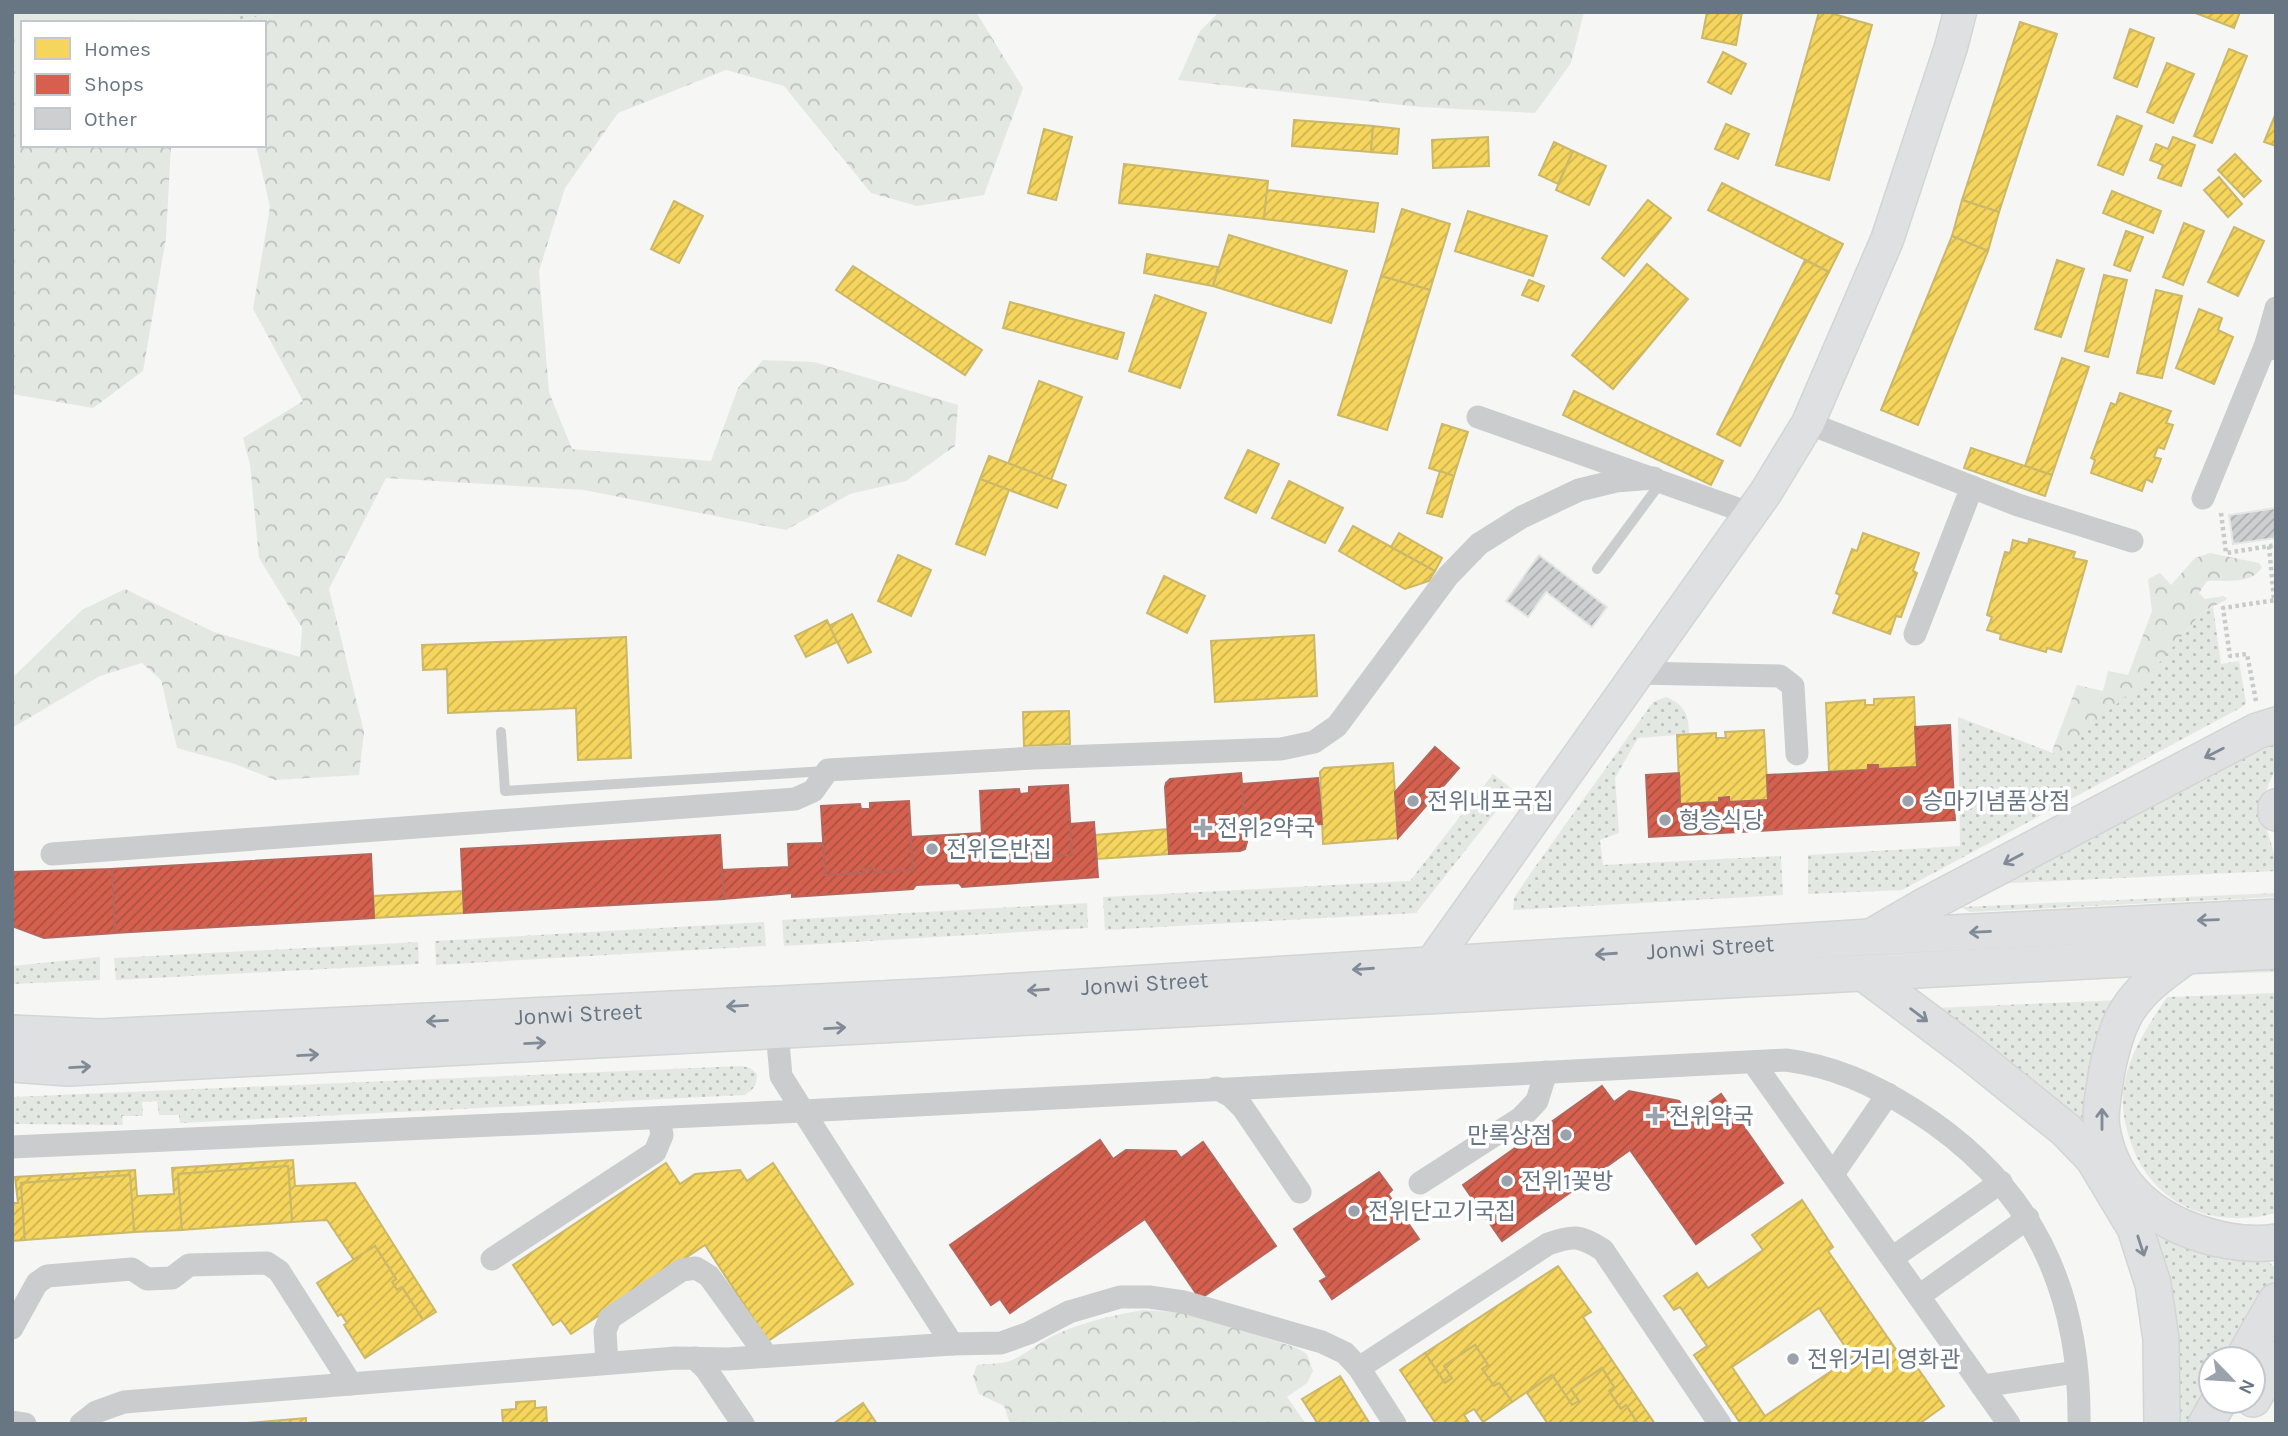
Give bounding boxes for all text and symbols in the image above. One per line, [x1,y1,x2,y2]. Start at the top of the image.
legend [21,21,266,147]
text: Homes [84,37,151,61]
text: Shops [84,72,144,96]
text: Other [84,107,137,131]
one-way arrow [2204,747,2225,761]
place label: 전위내포국집 [1427,788,1554,815]
place label: 승마기념품상점 [1922,788,2070,815]
marker: 전위내포국집 [1405,793,1421,809]
marker: 승마기념품상점 [1900,793,1916,809]
place label: 형승식당 [1679,807,1764,834]
marker: 형승식당 [1657,812,1673,828]
place label: 전위2약국 [1217,815,1315,842]
marker: 전위2약국 [1195,820,1211,836]
place label: 전위은반집 [946,836,1052,863]
marker: 전위은반집 [924,841,940,857]
one-way arrow [2003,853,2024,867]
one-way arrow [2196,914,2219,927]
one-way arrow [1969,925,1992,938]
street label: Jonwi Street [1646,930,1775,965]
one-way arrow [1595,947,1618,960]
one-way arrow [1352,963,1375,976]
street label: Jonwi Street [1080,966,1210,1001]
one-way arrow [1027,984,1050,997]
street label: Jonwi Street [514,998,643,1031]
one-way arrow [726,1000,749,1013]
one-way arrow [1910,1008,1928,1023]
one-way arrow [426,1014,449,1027]
one-way arrow [824,1021,847,1034]
one-way arrow [523,1037,546,1050]
one-way arrow [296,1049,319,1062]
one-way arrow [69,1061,92,1074]
place label: 전위약국 [1669,1103,1754,1130]
one-way arrow [2095,1107,2109,1130]
marker: 전위약국 [1647,1108,1663,1124]
place label: 만록상점 [1467,1122,1552,1149]
marker: 만록상점 [1558,1127,1574,1143]
place label: 전위1꽃방 [1521,1168,1613,1195]
marker: 전위1꽃방 [1499,1173,1515,1189]
place label: 전위단고기국집 [1368,1198,1516,1225]
marker: 전위단고기국집 [1346,1203,1362,1219]
one-way arrow [2135,1235,2148,1257]
north arrow [2197,1345,2267,1415]
place label: 전위거리 영화관 [1807,1346,1961,1373]
marker: 전위거리 영화관 [1785,1351,1801,1367]
text: N [2234,1376,2259,1398]

